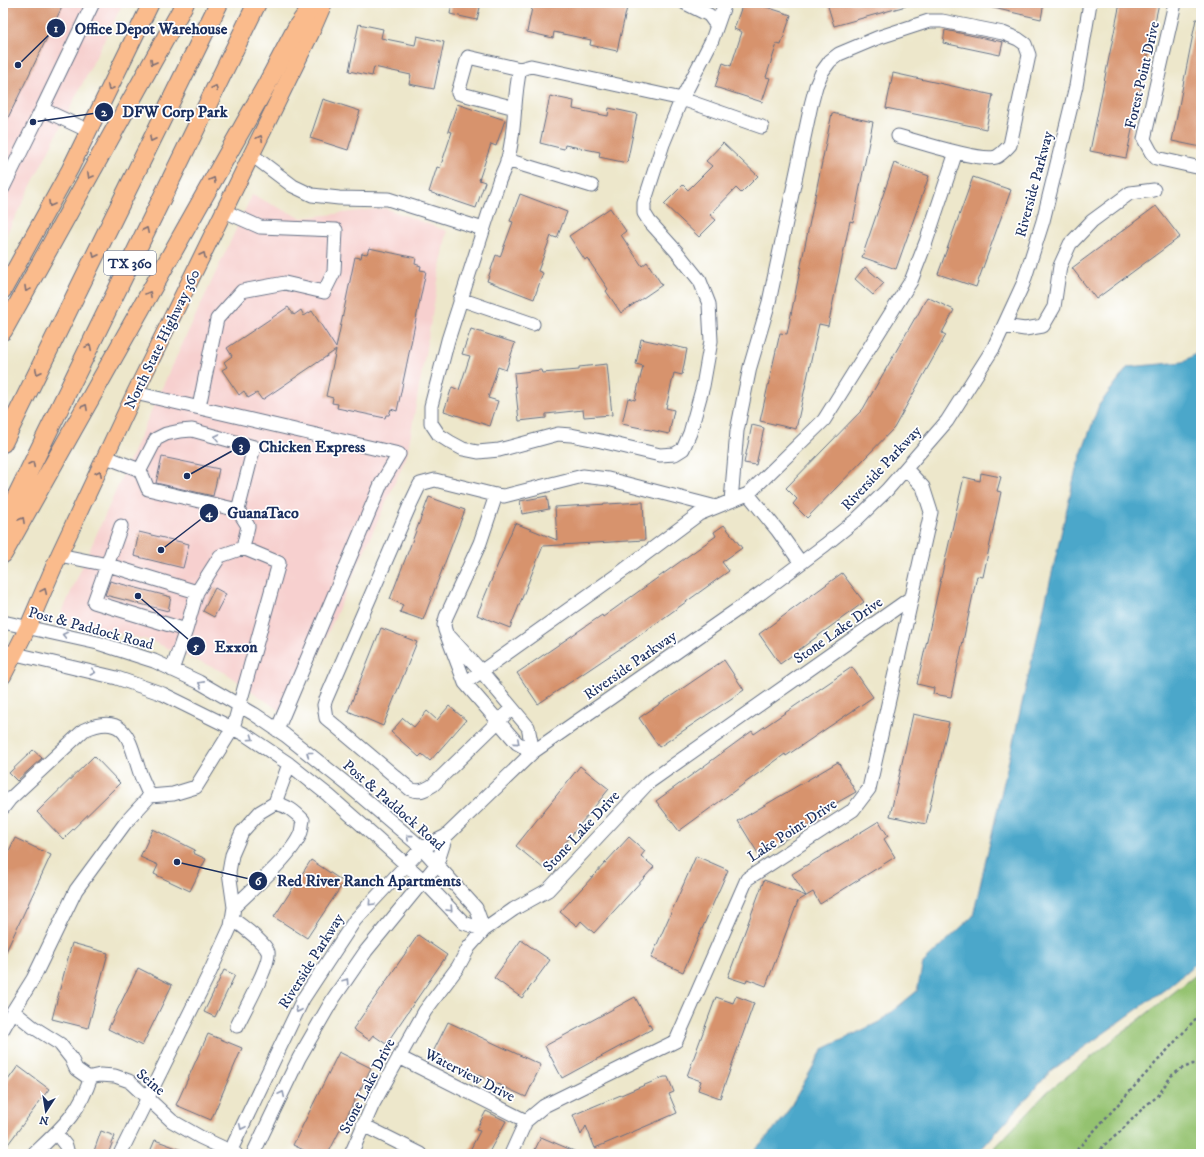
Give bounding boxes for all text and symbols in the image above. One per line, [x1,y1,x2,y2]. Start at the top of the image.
callout: Office Depot Warehouse [46,14,235,42]
text: Office Depot Warehouse [75,19,228,39]
street label: Forest Point Drive [1121,20,1164,131]
text: 1 [54,21,59,36]
one-way arrow [150,58,158,65]
one-way arrow [107,84,115,92]
one-way arrow [210,85,218,92]
callout: DFW Corp Park [94,98,235,126]
text: DFW Corp Park [122,102,229,122]
text: 2 [101,105,108,120]
street label: Riverside Parkway [1011,128,1058,239]
one-way arrow [149,134,157,142]
one-way arrow [255,135,263,142]
one-way arrow [87,171,95,179]
one-way arrow [208,177,216,184]
one-way arrow [48,200,55,207]
one-way arrow [141,227,149,234]
one-way arrow [92,251,100,259]
road number: TX 360 [104,251,156,275]
one-way arrow [198,251,206,259]
street label: North State Highway 360 [120,266,205,412]
one-way arrow [24,285,31,292]
one-way arrow [145,291,152,298]
one-way arrow [84,343,92,351]
one-way arrow [35,368,43,375]
one-way arrow [81,404,88,411]
street label: Riverside Parkway [837,421,926,515]
callout: Chicken Express [231,432,373,460]
one-way arrow [214,433,220,441]
text: Chicken Express [259,437,366,457]
text: 3 [239,439,244,454]
one-way arrow [27,460,35,468]
one-way arrow [94,470,102,477]
callout: GuanaTaco [199,499,306,527]
text: GuanaTaco [227,503,299,523]
text: 4 [205,506,214,521]
one-way arrow [17,517,25,525]
one-way arrow [39,587,47,594]
street label: Stone Lake Drive [790,593,887,668]
street label: Post & Paddock Road [26,603,156,654]
street label: Riverside Parkway [580,626,681,704]
one-way arrow [62,632,69,640]
callout: Exxon [186,632,265,660]
text: Exxon [214,637,258,657]
text: 5 [192,639,199,654]
one-way arrow [90,668,97,676]
one-way arrow [197,681,205,688]
one-way arrow [247,733,254,740]
one-way arrow [512,737,519,744]
one-way arrow [307,752,314,759]
street label: Post & Paddock Road [339,756,449,855]
street label: Stone Lake Drive [539,787,624,876]
street label: Lake Point Drive [744,794,841,866]
one-way arrow [407,835,414,842]
callout: Red River Ranch Apartments [248,867,469,895]
text: Red River Ranch Apartments [277,871,462,891]
text: 6 [255,874,262,889]
one-way arrow [368,898,376,906]
one-way arrow [445,904,452,911]
street label: Riverside Parkway [274,909,349,1013]
one-way arrow [341,978,348,985]
one-way arrow [295,1006,303,1013]
street label: Stone Lake Drive [335,1035,400,1137]
street label: Waterview Drive [421,1044,518,1106]
street label: Seine [132,1065,169,1100]
one-way arrow [277,1090,285,1098]
north arrow [26,1091,66,1131]
text: N [38,1112,50,1128]
one-way arrow [239,1123,247,1131]

